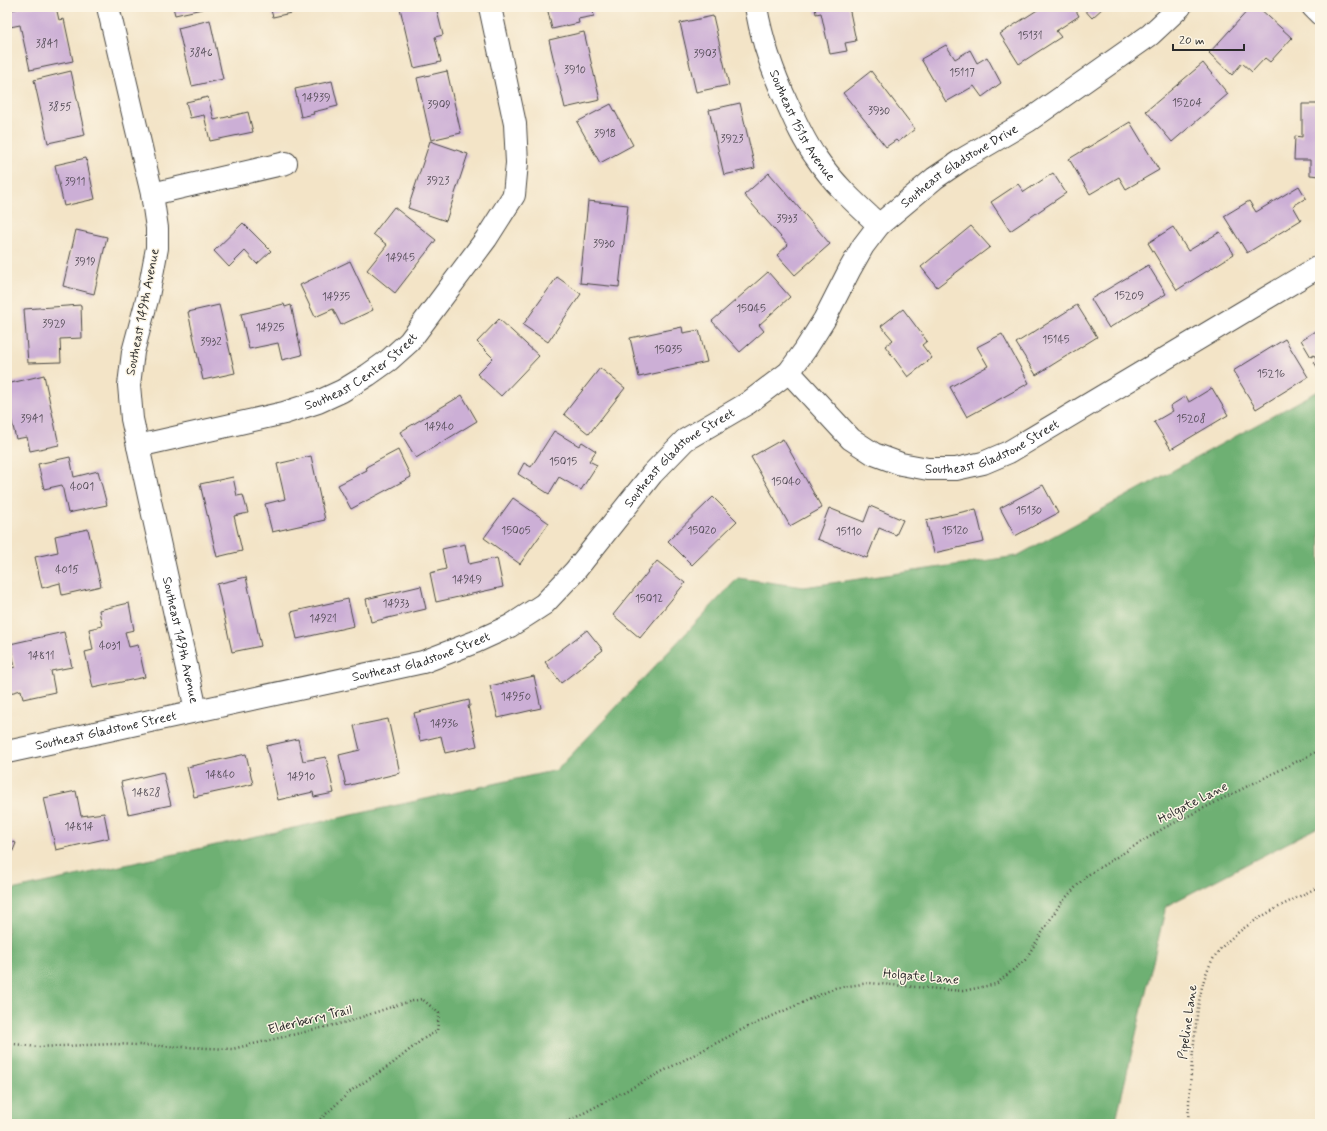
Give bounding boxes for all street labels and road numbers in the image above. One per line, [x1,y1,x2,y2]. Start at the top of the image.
street label: Southeast 151st Avenue [765,67,839,185]
street label: Southeast Gladstone Drive [897,120,1021,212]
street label: Southeast 149th Avenue [122,247,164,377]
street label: Southeast Center Street [302,329,421,414]
street label: Southeast Gladstone Street [620,404,738,511]
street label: Southeast Gladstone Street [925,415,1062,478]
street label: Southeast 149th Avenue [158,575,203,705]
street label: Southeast Gladstone Street [350,628,493,686]
street label: Southeast Gladstone Street [34,707,178,754]
street label: Holgate Lane [1155,778,1231,829]
street label: Holgate Lane [882,965,960,990]
street label: Pipeline Lane [1174,984,1202,1060]
street label: Elderberry Trail [266,1001,354,1039]

